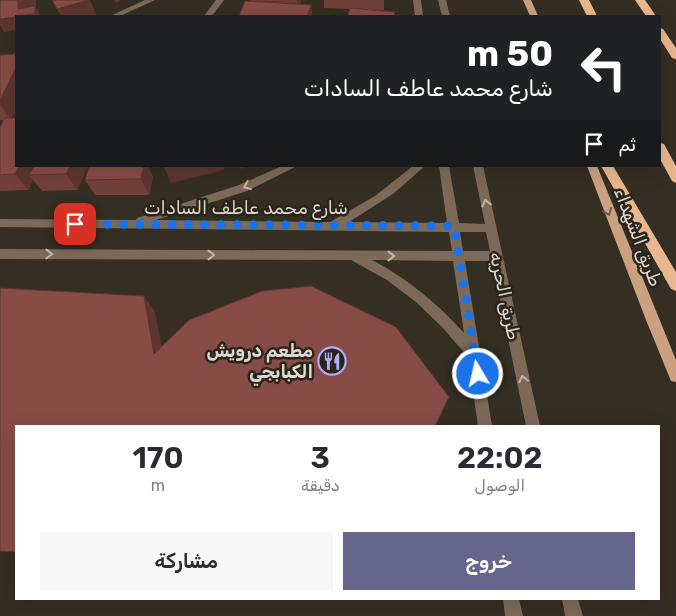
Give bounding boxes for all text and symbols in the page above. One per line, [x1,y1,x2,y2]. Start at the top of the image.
text: 50 m [467,33,553,75]
icon: left [571,35,636,100]
text: شارع محمد عاطف السادات [304,75,553,102]
icon: arrive [580,130,608,158]
text: ثم [618,133,636,156]
one-way arrow [243,180,252,190]
street label: طريق الشهداء [609,184,667,290]
street label: شارع محمد عاطف السادات [144,197,348,220]
one-way arrow [481,198,491,207]
pin [54,203,96,245]
one-way arrow [602,207,613,216]
icon: arrive [61,210,89,238]
one-way arrow [45,249,53,259]
one-way arrow [208,250,215,260]
one-way arrow [387,250,395,261]
street label: طريق الحريه [485,250,525,342]
place label: مطعم درويش الكبابجي [207,340,313,386]
restaurant icon: مطعم درويش الكبابجي [317,346,347,376]
position arrow [451,347,503,399]
one-way arrow [518,374,529,383]
text: 170 [132,440,184,476]
text: 3 [311,440,330,476]
text: 22:02 [457,440,543,476]
text: m [151,476,165,495]
text: دقيقة [301,476,340,495]
text: الوصول [475,476,525,495]
button: مشاركة [40,532,333,590]
button: خروج [343,532,635,590]

